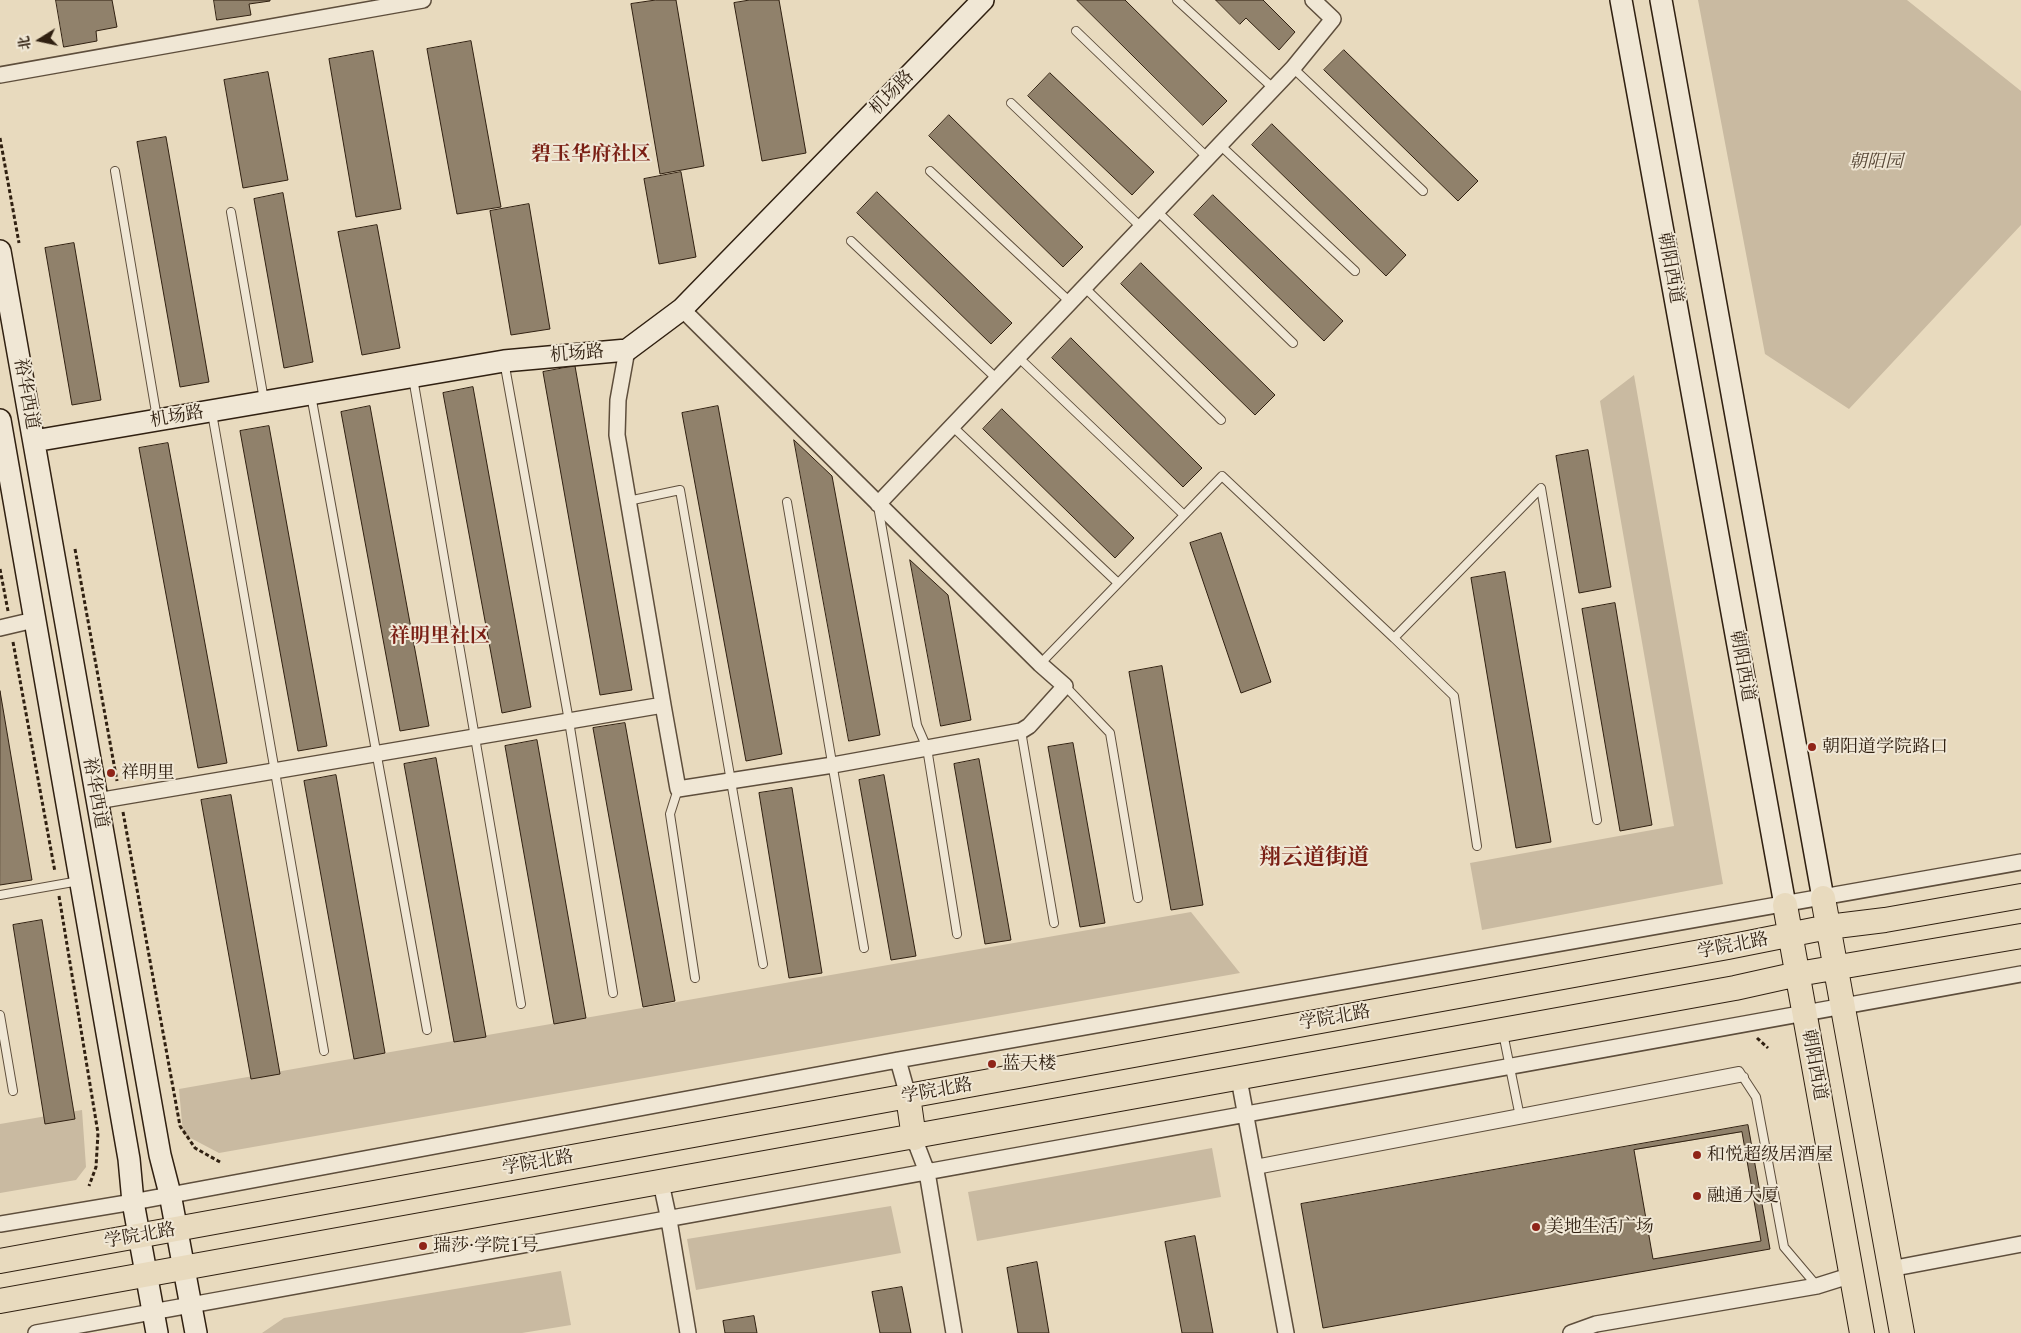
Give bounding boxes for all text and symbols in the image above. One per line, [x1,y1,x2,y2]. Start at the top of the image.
north arrow [15,15,65,65]
text: 北 [17,34,33,51]
street label: 机场路 [865,66,919,120]
district label: 碧玉华府社区 [531,143,651,167]
park label: 朝阳园 [1849,151,1903,173]
street label: 朝阳西道 [1653,231,1687,305]
street label: 机场路 [549,341,605,367]
street label: 裕华西道 [9,357,43,431]
street label: 机场路 [149,402,205,432]
district label: 祥明里社区 [390,625,490,649]
street label: 朝阳西道 [1725,629,1759,703]
place label: 朝阳道学院路口 [1822,736,1948,758]
marker: 朝阳道学院路口 [1806,741,1818,753]
street label: 裕华西道 [78,756,112,830]
place label: 祥明里 [121,762,175,784]
marker: 祥明里 [105,767,117,779]
district label: 翔云道街道 [1259,845,1369,871]
street label: 学院北路 [1696,929,1770,963]
street label: 学院北路 [1298,1001,1372,1035]
street label: 朝阳西道 [1797,1028,1831,1102]
place label: 蓝天楼 [1002,1053,1056,1075]
marker: 蓝天楼 [986,1058,998,1070]
street label: 学院北路 [900,1074,974,1108]
place label: 和悦超级居酒屋 [1707,1144,1833,1166]
street label: 学院北路 [501,1146,575,1180]
marker: 和悦超级居酒屋 [1691,1149,1703,1161]
place label: 融通大厦 [1707,1185,1779,1207]
marker: 融通大厦 [1691,1190,1703,1202]
place label: 美地生活广场 [1546,1216,1654,1238]
street label: 学院北路 [103,1219,177,1253]
marker: 美地生活广场 [1530,1221,1542,1233]
place label: 瑞莎·学院1号 [433,1235,538,1257]
marker: 瑞莎·学院1号 [417,1240,429,1252]

